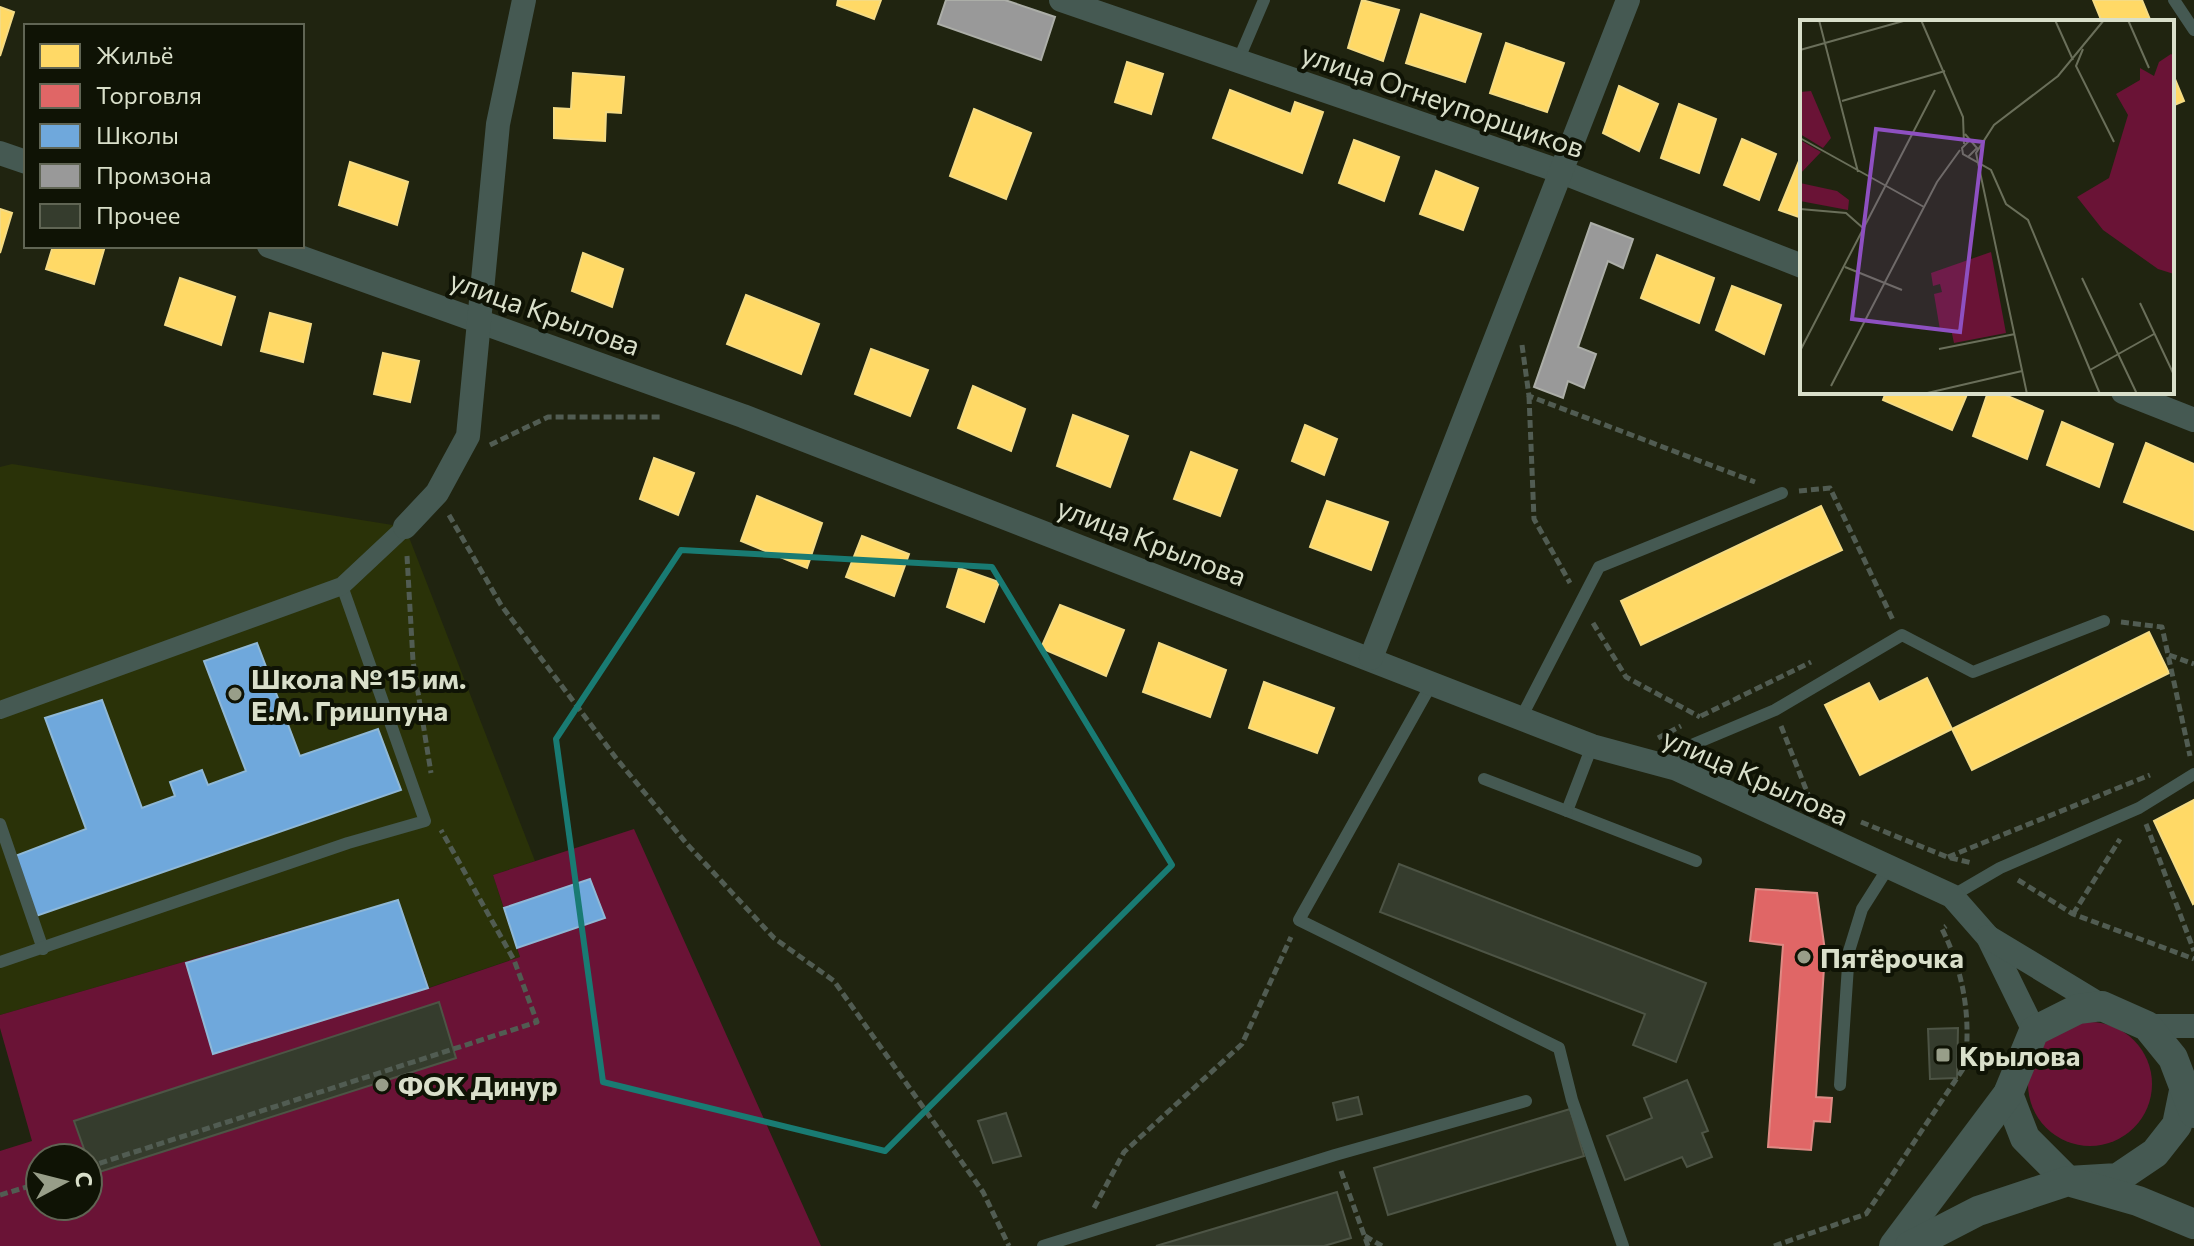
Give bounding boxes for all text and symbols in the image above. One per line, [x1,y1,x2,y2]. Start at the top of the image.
inset map [1800,20,2174,394]
legend [24,24,304,248]
street label: улица Огнеупорщиков [1297,36,1589,164]
text: Жильё [96,40,173,69]
text: Торговля [96,80,202,109]
text: Школы [96,120,179,149]
text: Промзона [96,160,211,189]
text: Прочее [96,200,180,229]
street label: улица Крылова [445,262,645,362]
street label: улица Крылова [1053,489,1251,593]
place label: Школа № 15 им. Е.М. Гришпуна [251,661,466,727]
marker: Школа № 15 им. Е.М. Гришпуна [226,685,244,703]
street label: улица Крылова [1658,720,1854,832]
place label: Пятёрочка [1820,940,1964,974]
marker: Пятёрочка [1795,948,1813,966]
place label: Крылова [1959,1038,2080,1072]
marker: Крылова [1934,1046,1952,1064]
place label: ФОК Динур [398,1068,558,1102]
marker: ФОК Динур [373,1076,391,1094]
north arrow [24,1142,104,1222]
text: С [70,1170,99,1189]

